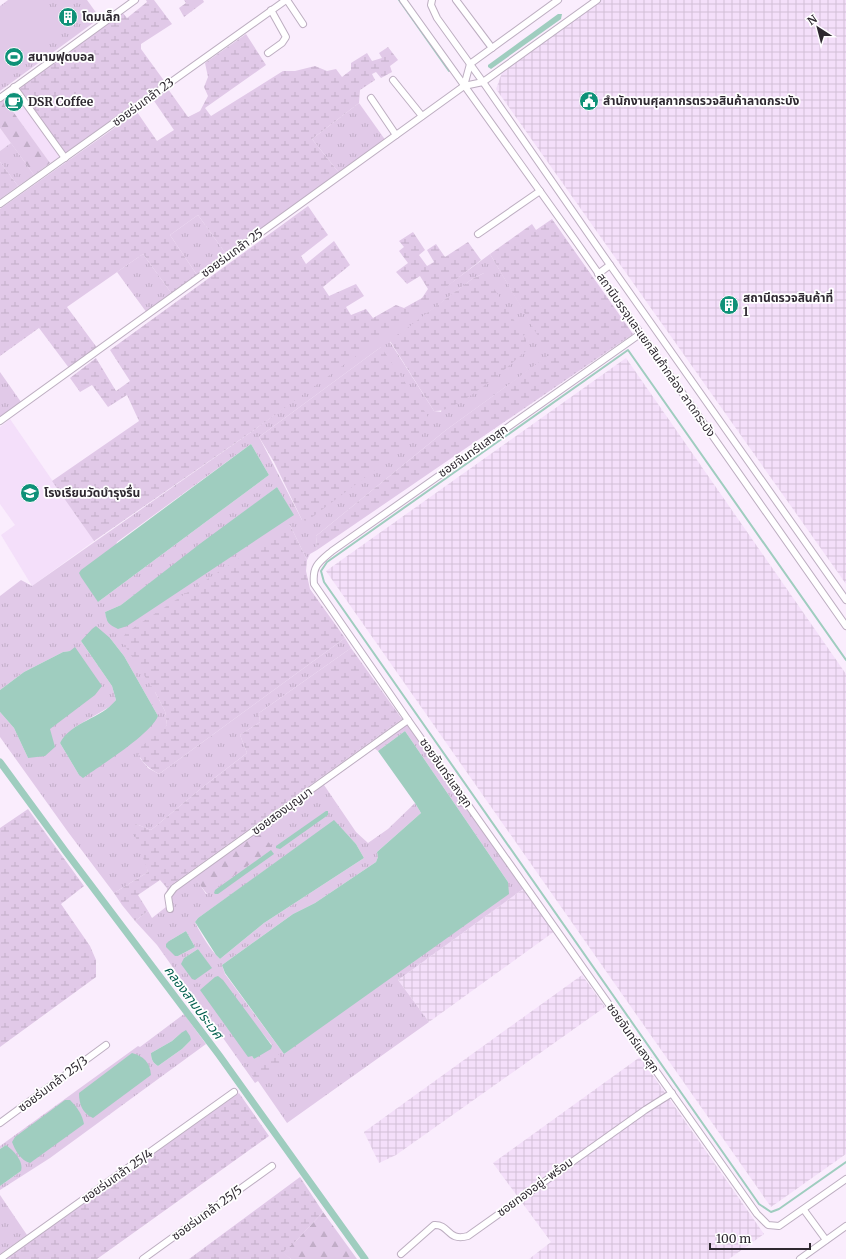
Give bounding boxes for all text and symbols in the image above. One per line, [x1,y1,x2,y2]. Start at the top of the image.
building icon: โดมเล็ก [57,6,79,28]
north arrow [798,8,838,48]
place label: โดมเล็ก [82,9,120,24]
text: N [804,12,820,28]
sports icon: สนามฟุตบอล [3,46,25,68]
place label: สนามฟุตบอล [28,49,94,64]
street label: ซอยร่มเกล้า 23 [109,74,177,129]
public building icon: สำนักงานศุลกากรตรวจสินค้าลาดกระบัง [578,90,600,112]
cafe icon: DSR Coffee [3,91,25,113]
place label: สำนักงานศุลกากรตรวจสินค้าลาดกระบัง [603,93,800,108]
place label: DSR Coffee [28,94,94,109]
street label: ซอยร่มเกล้า 25 [198,225,266,280]
street label: สถานีบรรจุและแยกสินค้ากล่อง ลาดกระบัง [594,270,719,440]
place label: สถานีตรวจสินค้าที่ 1 [743,289,833,319]
building icon: สถานีตรวจสินค้าที่ 1 [718,294,740,316]
street label: ซอยจันทร์แสงสุก [435,421,510,480]
school or university icon: โรงเรียนวัดบำรุงรื่น [19,482,41,504]
place label: โรงเรียนวัดบำรุงรื่น [44,484,140,500]
street label: ซอยจันทร์แสงสุก [417,735,476,810]
street label: ซอยสองบุญมา [248,784,315,838]
water label: คลองสามประเวศ [161,962,228,1044]
street label: ซอยจันทร์แสงสุก [604,1000,663,1075]
street label: ซอยร่มเกล้า 25/3 [15,1052,91,1115]
street label: ซอยร่มเกล้า 25/4 [78,1145,156,1206]
street label: ซอยทองอยู่-พร้อม [494,1154,576,1219]
street label: ซอยร่มเกล้า 25/5 [169,1182,245,1243]
scale bar [710,1225,810,1251]
text: 100 m [716,1231,751,1246]

